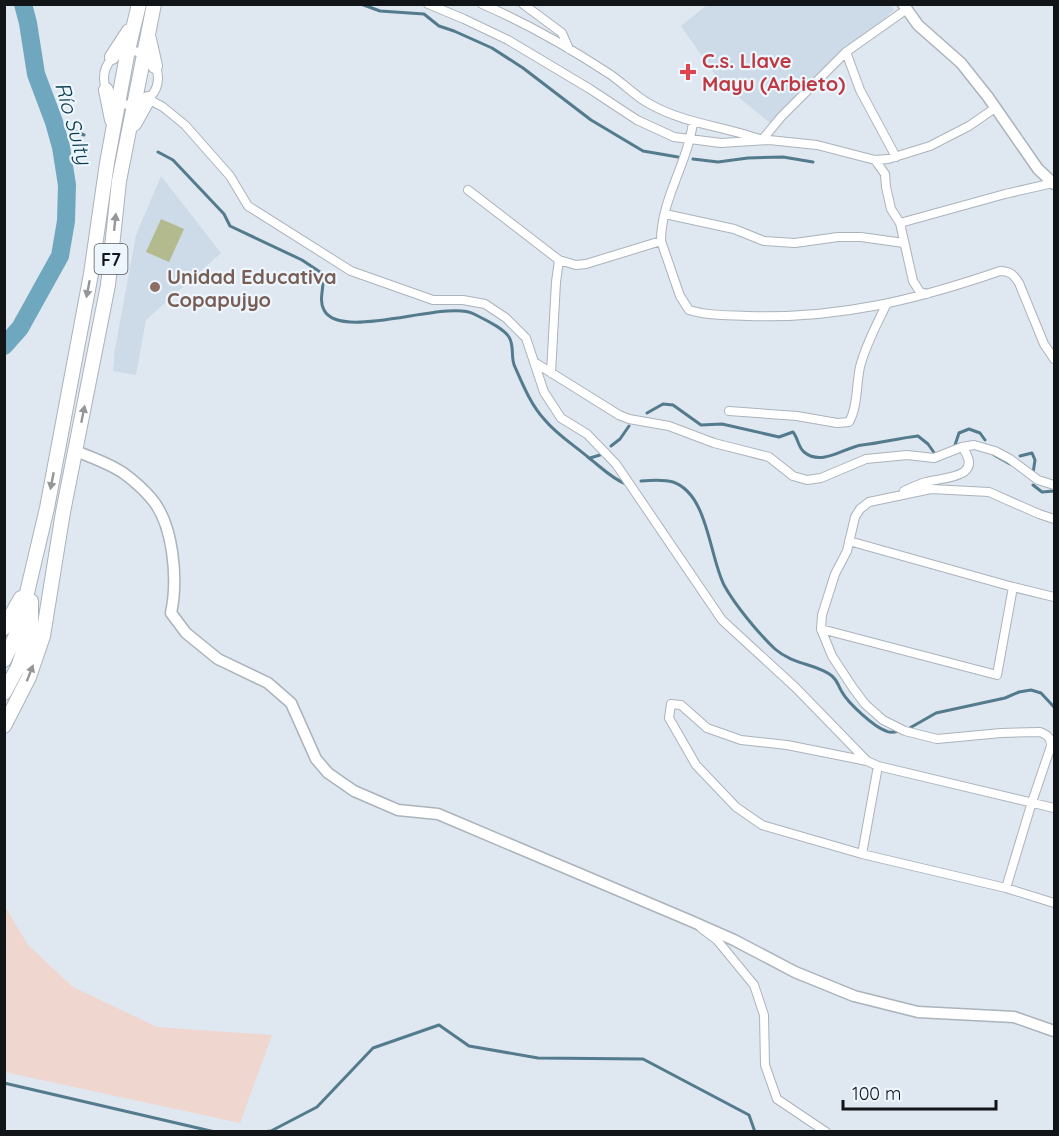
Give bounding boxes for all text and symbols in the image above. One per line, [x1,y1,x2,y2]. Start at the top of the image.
place label: C.s. Llave Mayu (Arbieto) [702,48,845,96]
marker: C.s. Llave Mayu (Arbieto) [679,63,697,81]
water label: Río Sulty [50,79,98,168]
one-way arrow [110,212,120,231]
road number: F7 [94,244,128,274]
place label: Unidad Educativa Copapujyo [167,264,337,312]
one-way arrow [84,280,93,299]
marker: Unidad Educativa Copapujyo [148,280,162,294]
one-way arrow [79,404,88,423]
one-way arrow [47,472,56,491]
one-way arrow [26,664,35,682]
scale bar [843,1073,996,1111]
text: 100 m [852,1082,901,1105]

